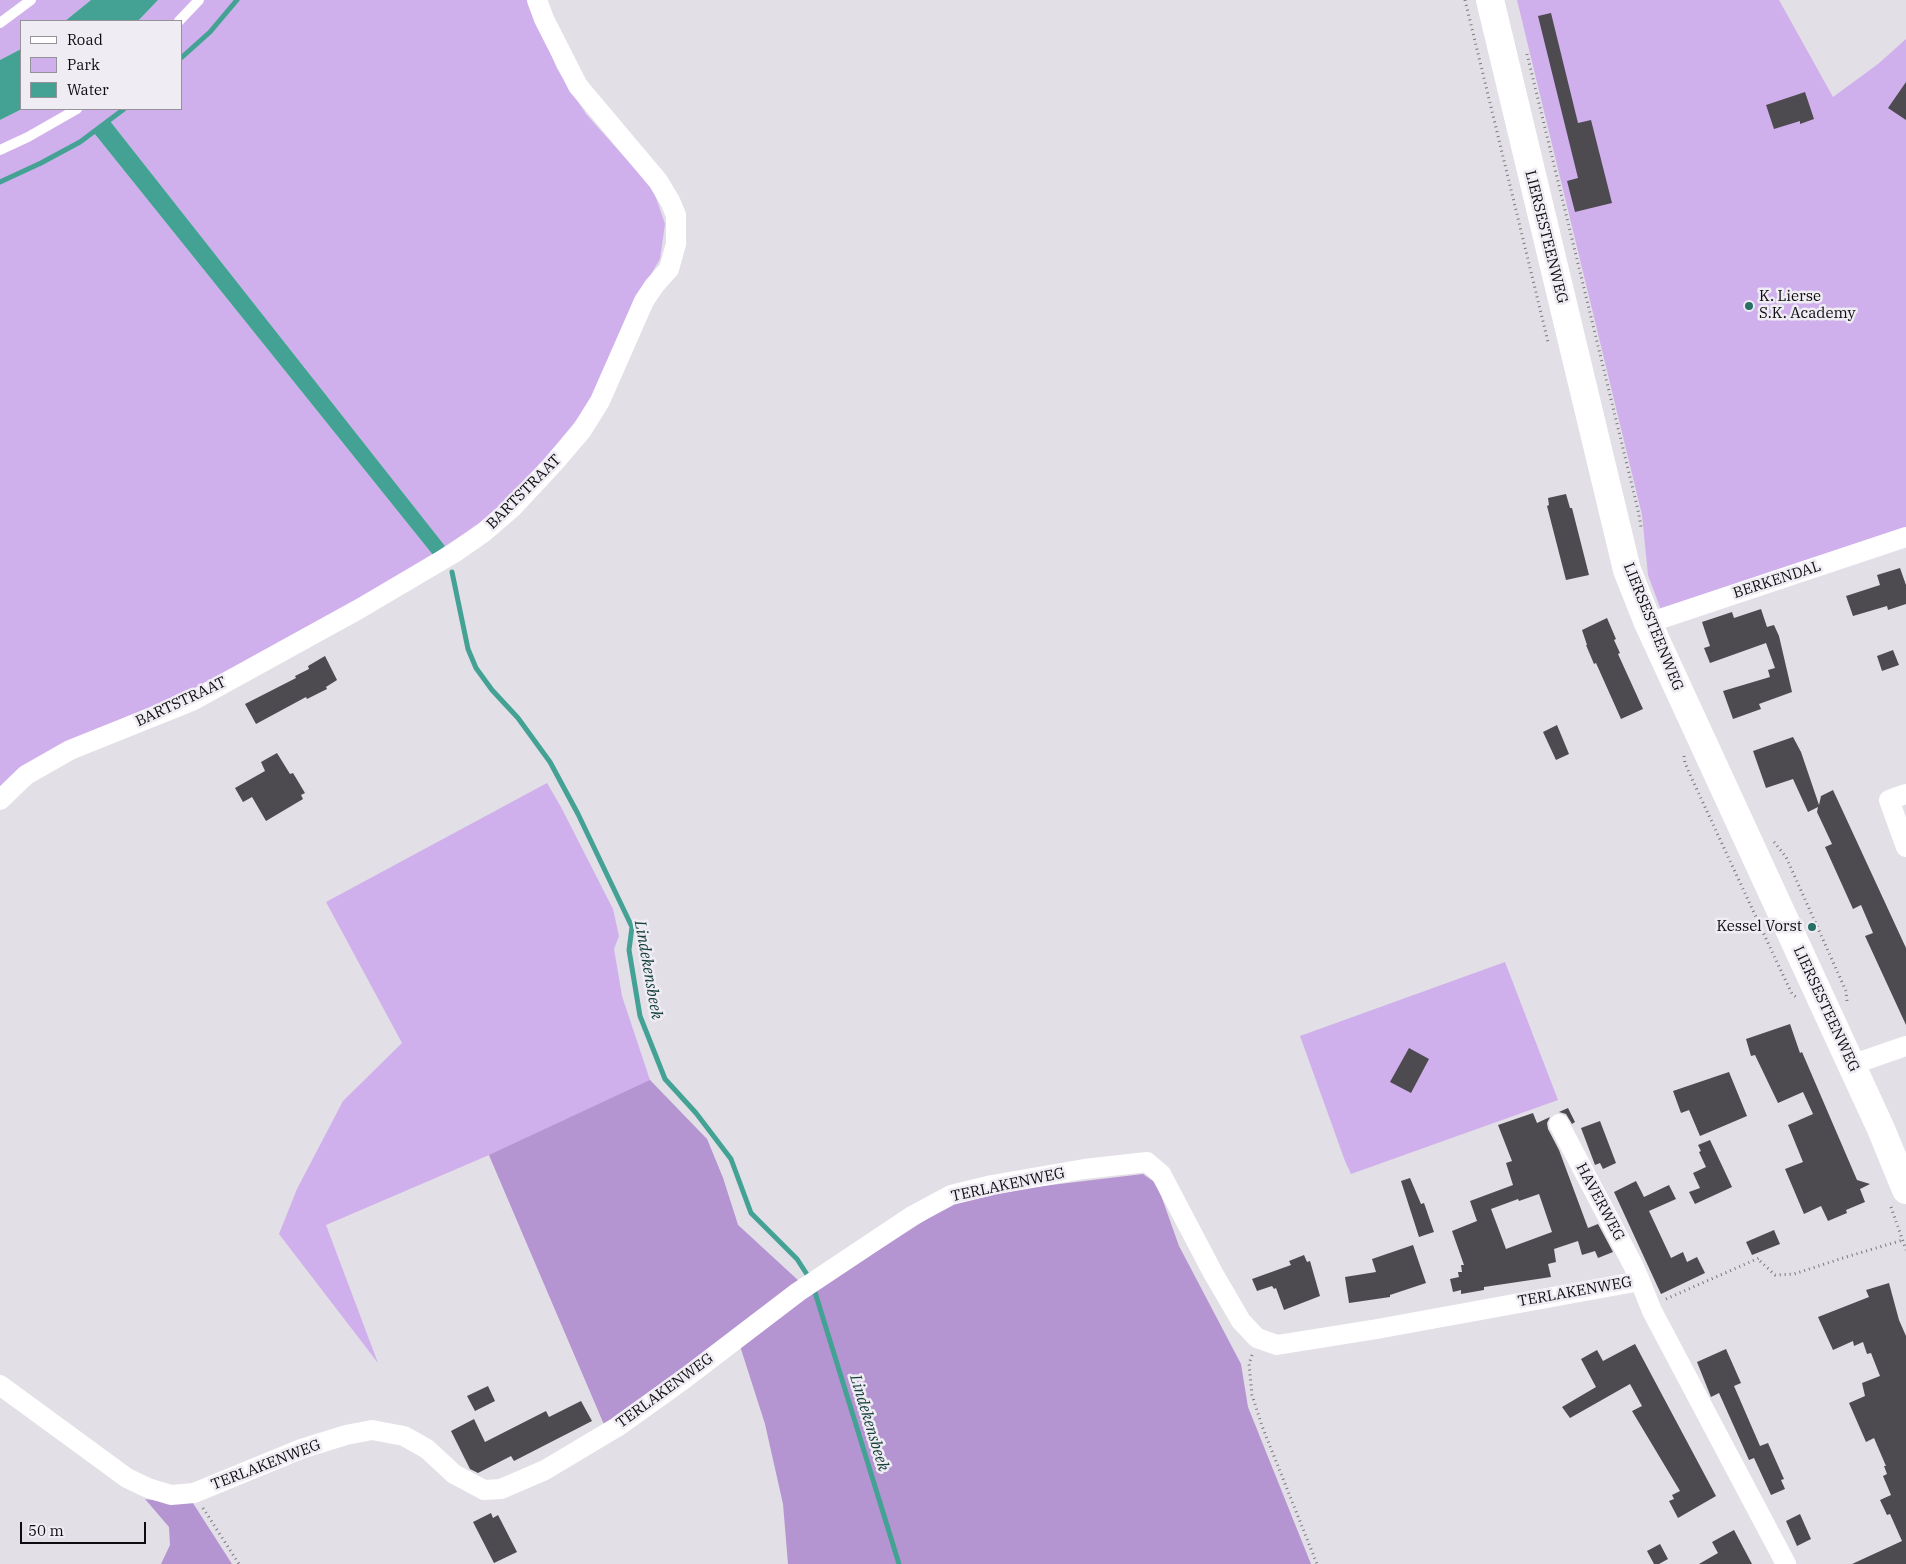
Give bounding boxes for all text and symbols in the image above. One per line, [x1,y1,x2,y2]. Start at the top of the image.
legend [20,20,182,110]
text: Road [67,30,103,49]
text: Park [67,55,100,74]
text: Water [67,80,109,99]
street label: LIERSESTEENWEG [1521,169,1571,305]
place label: K. Lierse S.K. Academy [1759,288,1856,323]
marker: K. Lierse S.K. Academy [1743,300,1755,312]
street label: BARTSTRAAT [483,451,565,533]
street label: BERKENDAL [1731,557,1823,603]
street label: LIERSESTEENWEG [1619,560,1687,694]
street label: BARTSTRAAT [133,673,229,731]
place label: Kessel Vorst [1716,918,1802,936]
water label: Lindekensbeek [630,919,666,1021]
marker: Kessel Vorst [1806,921,1818,933]
street label: LIERSESTEENWEG [1789,943,1863,1075]
street label: HAVERWEG [1572,1160,1628,1244]
street label: TERLAKENWEG [950,1164,1066,1206]
street label: TERLAKENWEG [1516,1273,1634,1311]
street label: TERLAKENWEG [613,1350,717,1432]
water label: Lindekensbeek [845,1372,893,1474]
street label: TERLAKENWEG [209,1436,323,1494]
scale bar [22,1512,149,1544]
text: 50 m [28,1521,64,1540]

